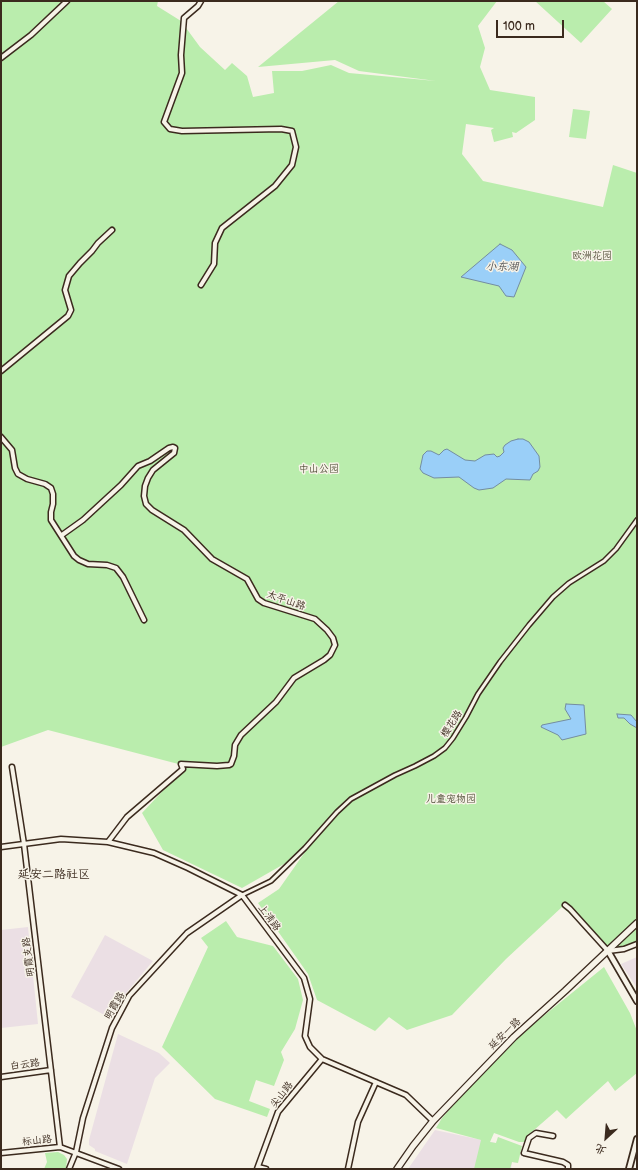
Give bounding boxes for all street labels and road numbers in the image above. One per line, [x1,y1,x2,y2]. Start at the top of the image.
street label: 太平山路 [265,589,307,613]
street label: 樱花路 [439,708,465,740]
street label: 上清路 [255,902,283,934]
street label: 明霞支路 [21,936,37,978]
street label: 明霞路 [102,990,128,1022]
street label: 延安一路 [486,1016,524,1052]
street label: 白云路 [9,1057,41,1073]
street label: 尖山路 [268,1079,296,1111]
street label: 标山路 [21,1133,53,1149]

